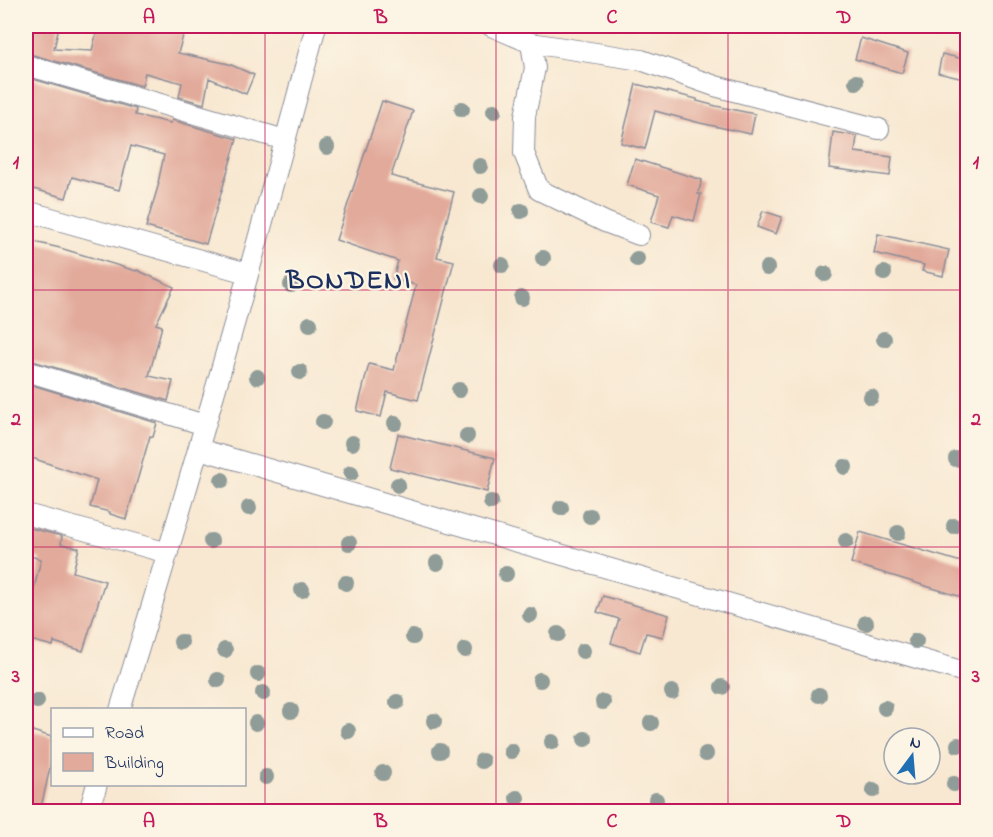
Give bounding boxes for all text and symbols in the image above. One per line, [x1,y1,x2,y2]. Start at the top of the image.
text: A [143,4,155,33]
text: B [373,4,388,33]
text: C [607,4,618,33]
text: D [836,4,851,33]
text: 1 [13,149,20,178]
text: 1 [973,149,980,178]
district label: BONDENI [284,262,412,301]
text: 2 [10,406,21,435]
text: 2 [970,406,981,435]
text: 3 [11,663,20,692]
text: 3 [971,663,980,692]
legend [51,708,246,786]
text: Road [105,721,144,747]
north arrow [882,726,942,786]
text: N [907,730,924,757]
text: Building [104,751,164,778]
text: A [143,808,155,837]
text: B [373,808,388,837]
text: C [607,808,618,837]
text: D [836,808,851,837]

